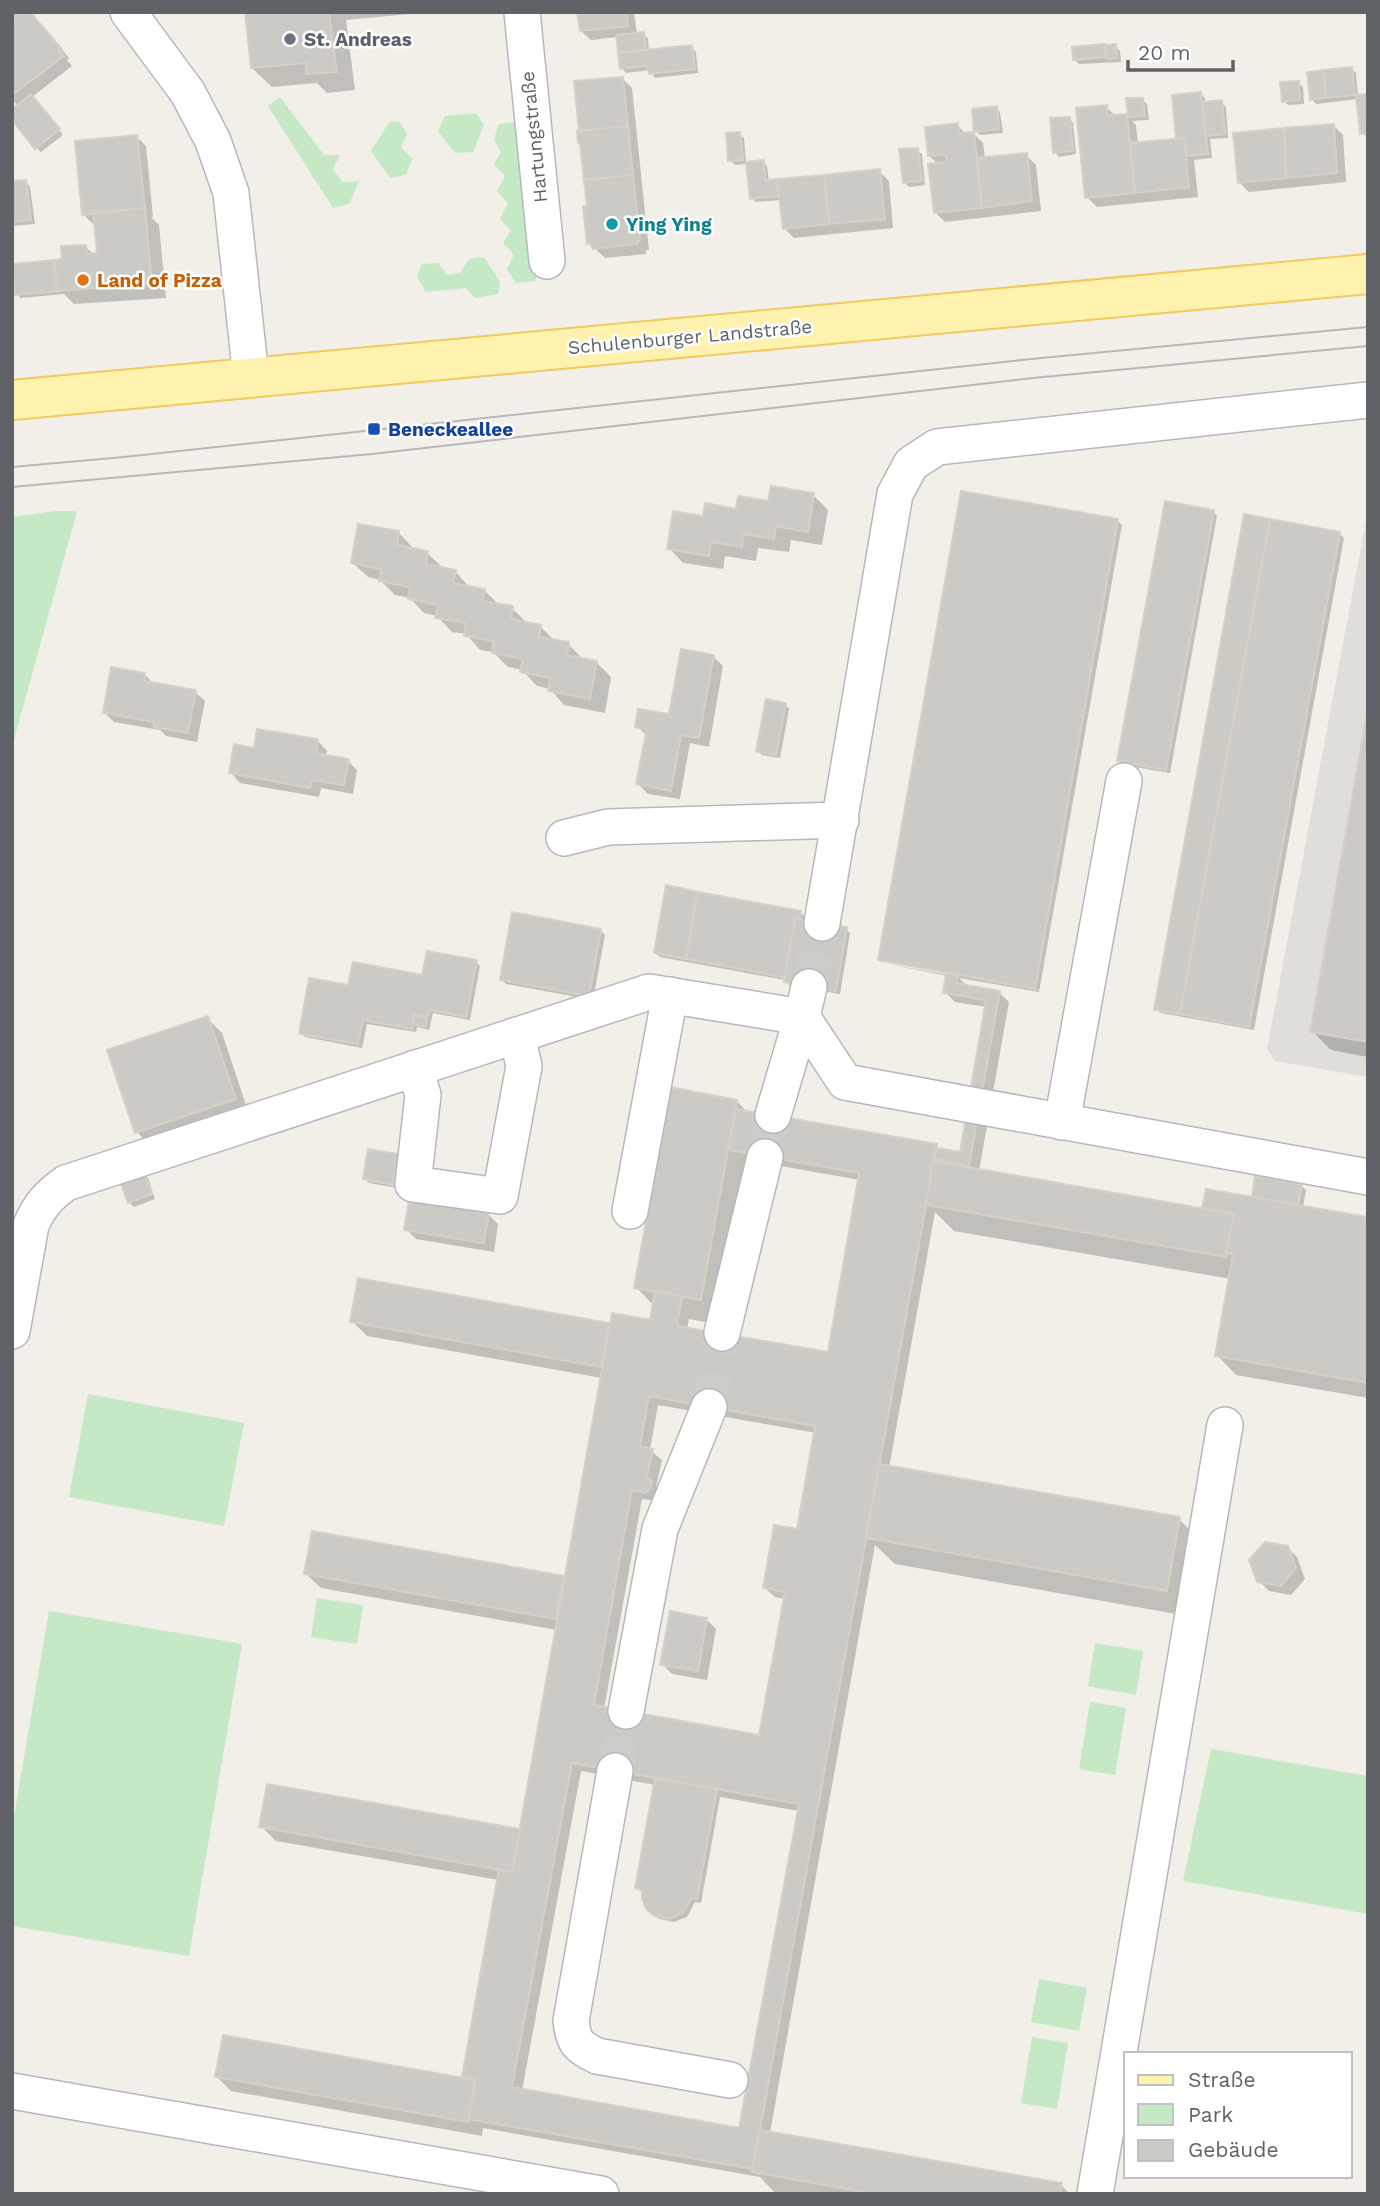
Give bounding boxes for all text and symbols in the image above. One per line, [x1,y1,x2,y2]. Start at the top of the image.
place label: St. Andreas [304,28,412,51]
scale bar [1128,28,1233,72]
marker: St. Andreas [282,31,298,47]
text: 20 m [1138,40,1190,65]
street label: Hartungstraße [516,70,552,204]
place label: Ying Ying [626,213,712,236]
marker: Ying Ying [604,216,620,232]
place label: Land of Pizza [97,269,222,292]
marker: Land of Pizza [75,272,91,288]
street label: Schulenburger Landstraße [567,315,813,359]
place label: Beneckeallee [388,418,513,441]
marker: Beneckeallee [366,421,382,437]
legend [1124,2052,1352,2178]
text: Straße [1188,2067,1256,2092]
text: Park [1188,2102,1233,2127]
text: Gebäude [1188,2137,1279,2162]

